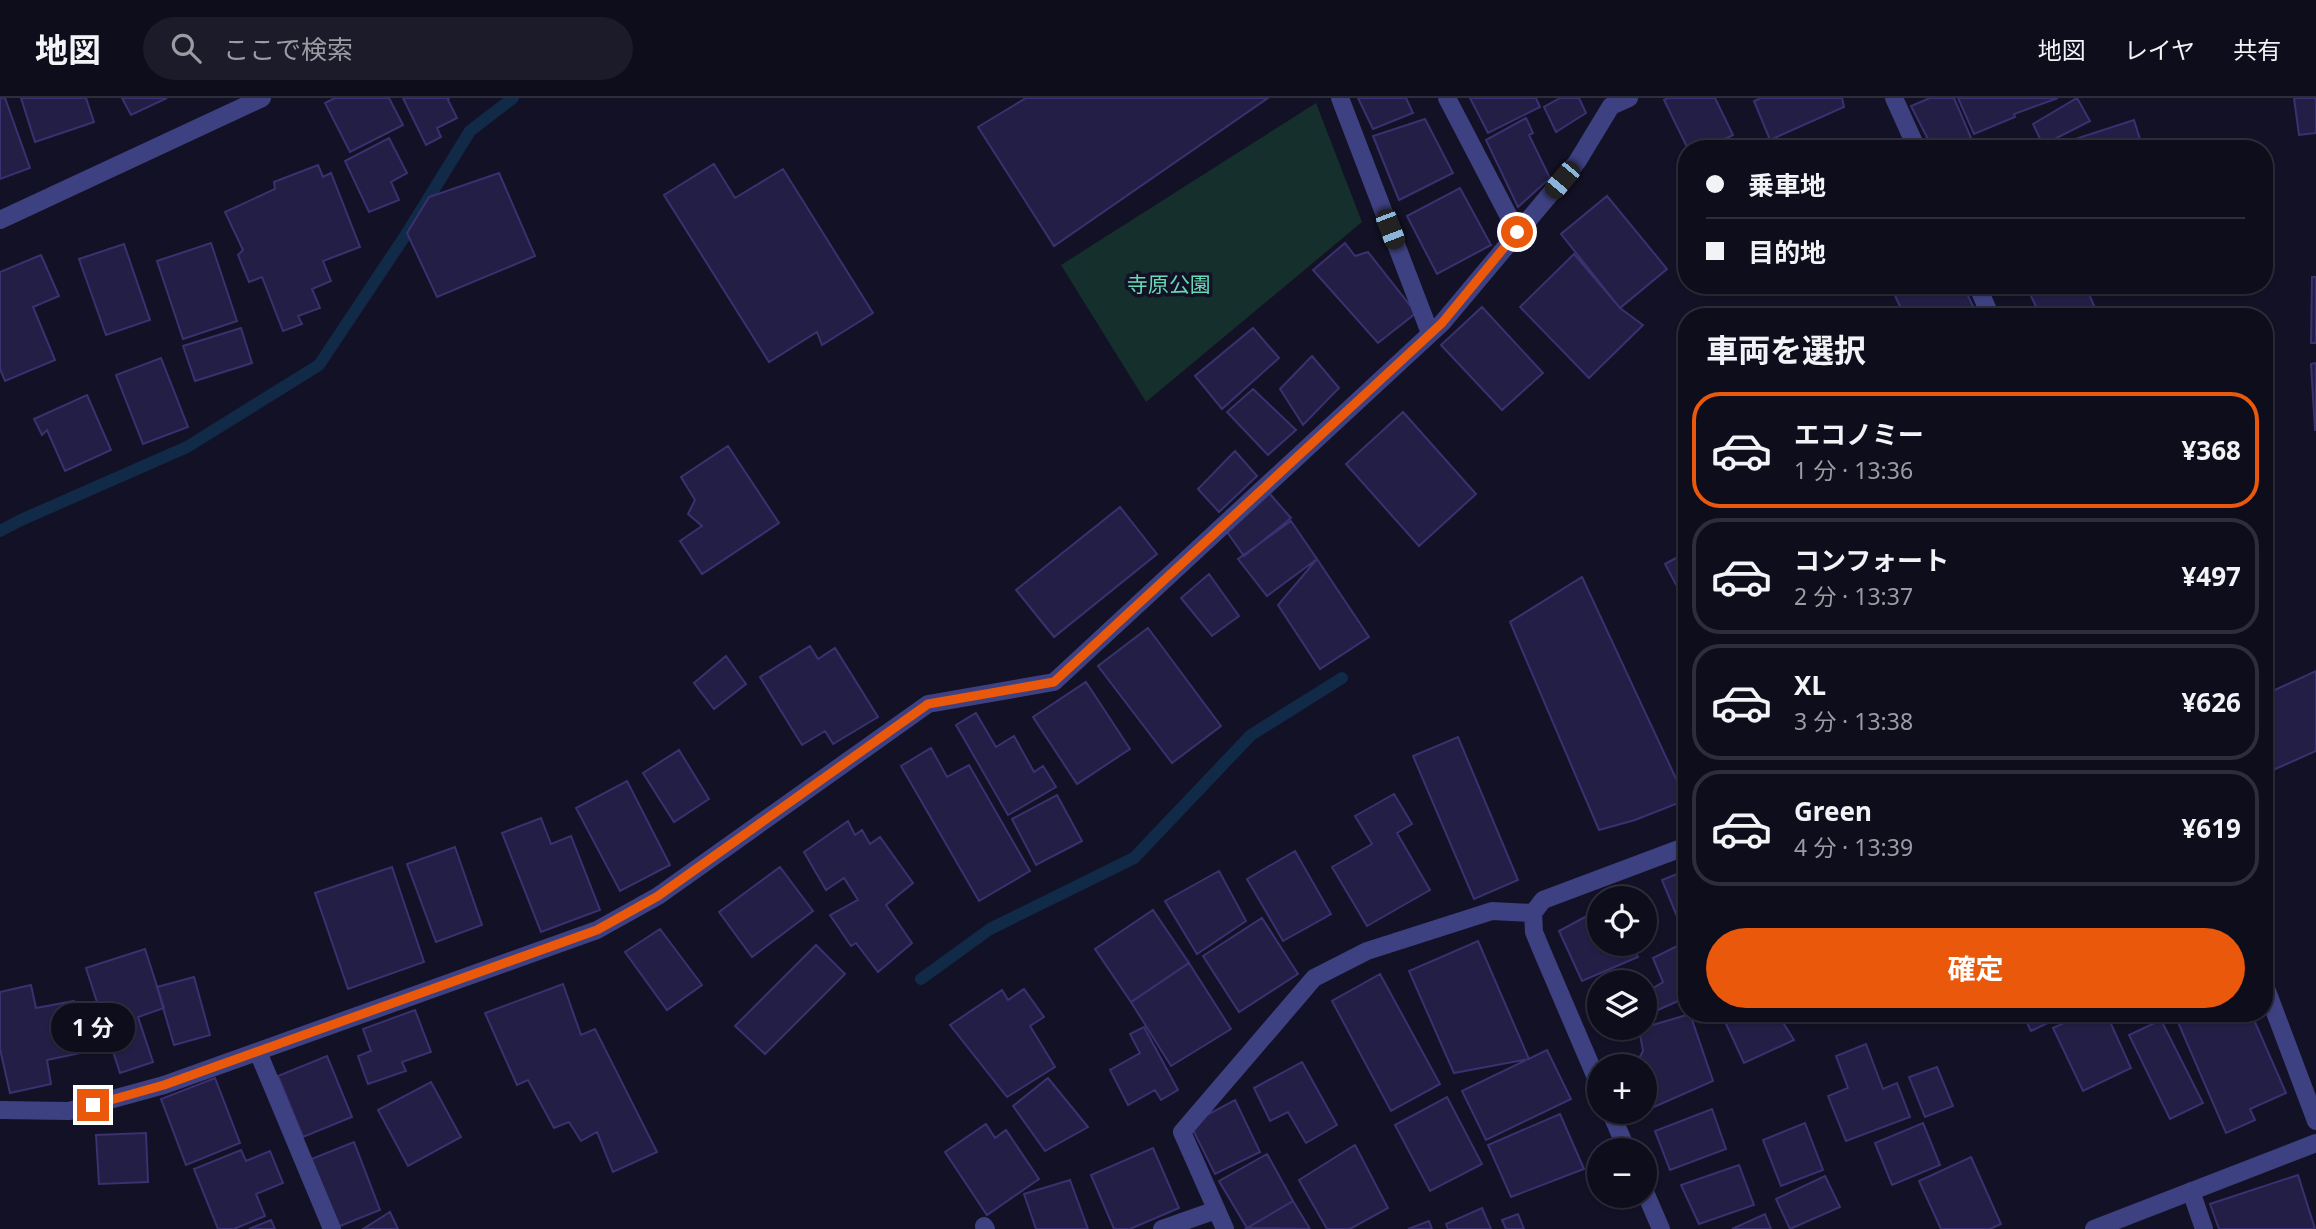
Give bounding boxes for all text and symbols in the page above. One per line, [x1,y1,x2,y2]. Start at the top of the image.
search box [143,17,633,80]
text: 地図 [35,27,101,72]
icon: search [167,29,205,67]
text: ここで検索 [223,31,353,67]
text: 地図 [2038,33,2086,66]
text: レイヤ [2124,33,2195,66]
text: 共有 [2233,33,2281,66]
car [1541,157,1584,203]
text: 乗車地 [1748,167,1826,203]
car [1373,206,1408,252]
route start [1501,216,1533,248]
text: 目的地 [1748,234,1826,270]
park label: 寺原公園 [1127,270,1211,298]
text: 車両を選択 [1706,328,1866,371]
text: エコノミー [1794,416,1924,452]
icon: car [1710,419,1773,482]
text: ¥368 [2182,432,2241,468]
text: 1 分 · 13:36 [1794,454,1913,486]
text: コンフォート [1794,542,1949,578]
icon: car [1710,545,1773,608]
text: ¥497 [2182,558,2241,594]
text: 2 分 · 13:37 [1794,580,1913,612]
text: XL [1794,667,1826,703]
icon: car [1710,671,1773,734]
text: ¥626 [2182,684,2241,720]
text: 3 分 · 13:38 [1794,705,1913,737]
text: Green [1794,793,1872,829]
icon: car [1710,797,1773,860]
text: ¥619 [2182,810,2241,846]
text: 4 分 · 13:39 [1794,831,1913,863]
map controls [1587,886,1657,1208]
button: locate [1587,886,1657,956]
button: 確定 [1706,928,2245,1008]
button: layers [1587,970,1657,1040]
callout: 1 分 [51,1004,135,1052]
text: 1 分 [72,1011,114,1043]
button: + [1587,1054,1657,1124]
route end [77,1089,109,1121]
button: − [1587,1138,1657,1208]

